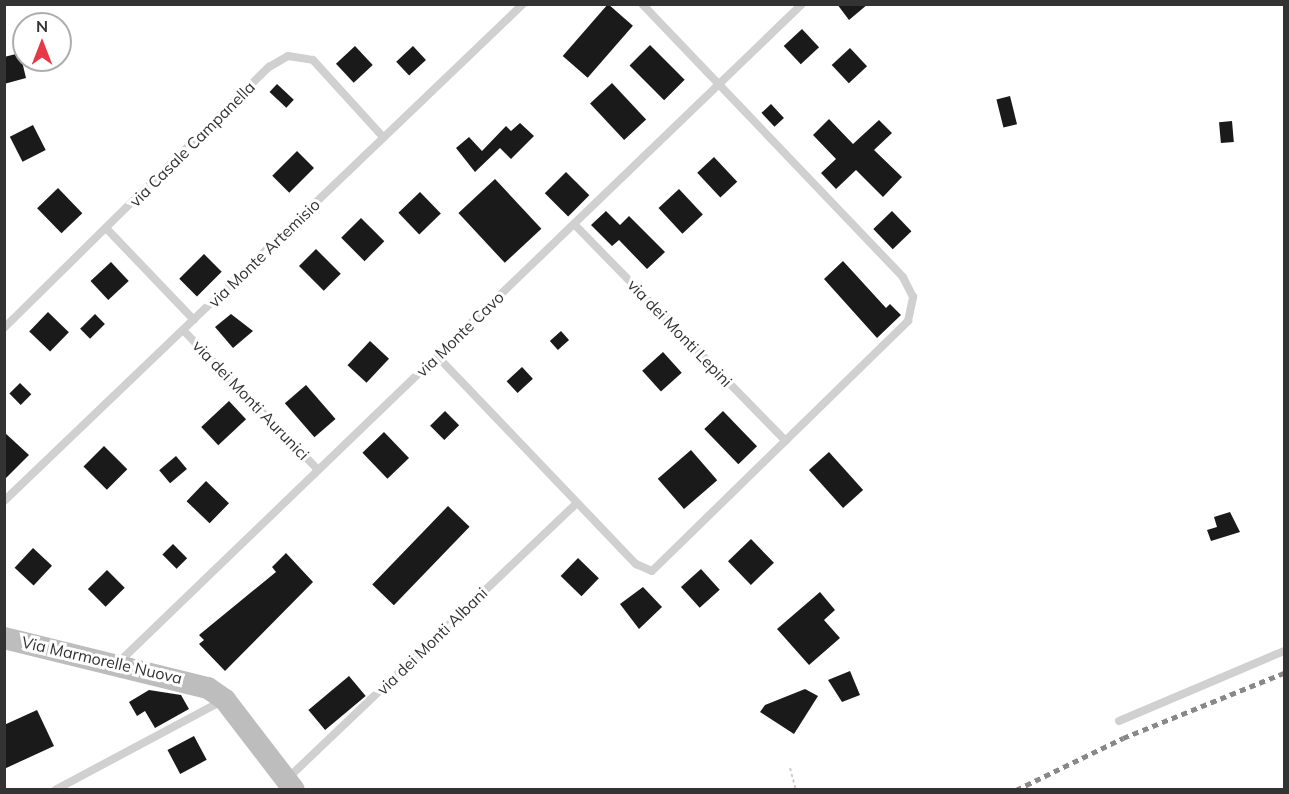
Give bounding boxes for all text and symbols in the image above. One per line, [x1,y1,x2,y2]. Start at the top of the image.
north arrow [12,12,72,72]
text: N [36,16,48,36]
street label: via Casale Campanella [125,77,259,211]
street label: via Monte Artemisio [204,195,324,311]
street label: via dei Monti Lepini [624,275,736,391]
street label: via Monte Cavo [412,287,508,381]
street label: via dei Monti Aurunici [189,336,313,464]
street label: via dei Monti Albani [373,583,491,699]
street label: Via Marmorelle Nuova [20,632,184,688]

